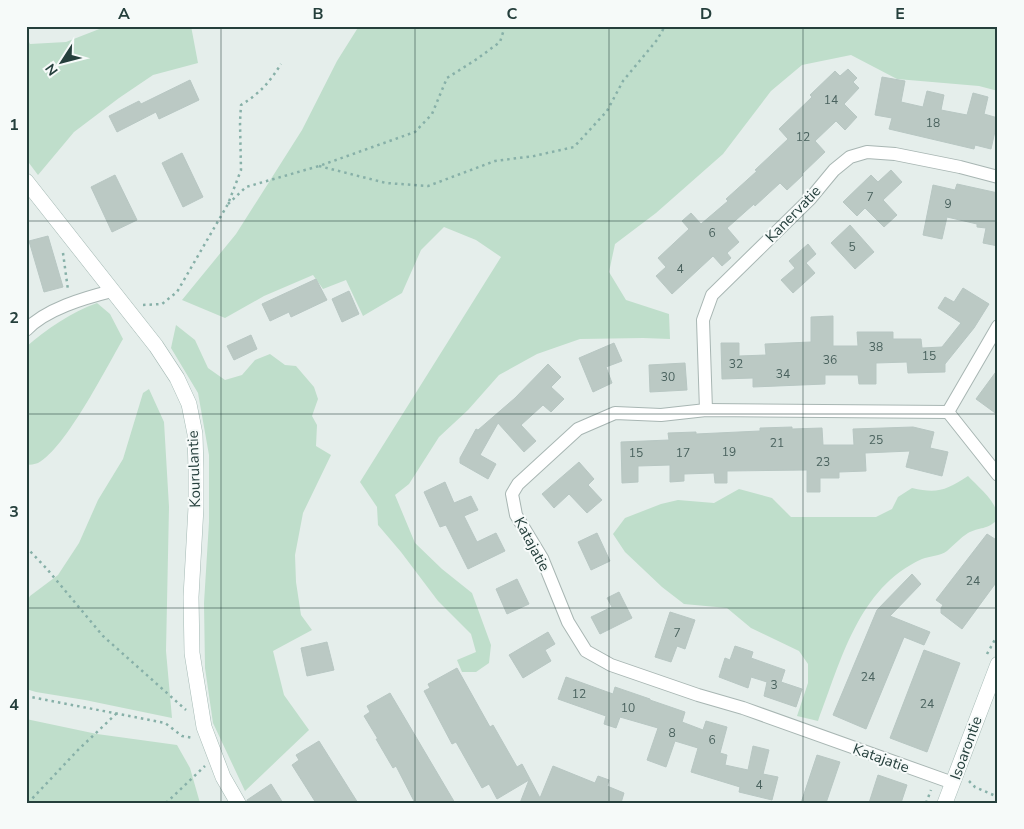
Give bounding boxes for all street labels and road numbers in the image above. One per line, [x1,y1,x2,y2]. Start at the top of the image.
street label: Kanervatie [761,181,825,247]
street label: Kourulantie [183,430,205,508]
street label: Katajatie [509,513,555,575]
street label: Isoarontie [945,713,987,783]
street label: Katajatie [850,739,912,777]

